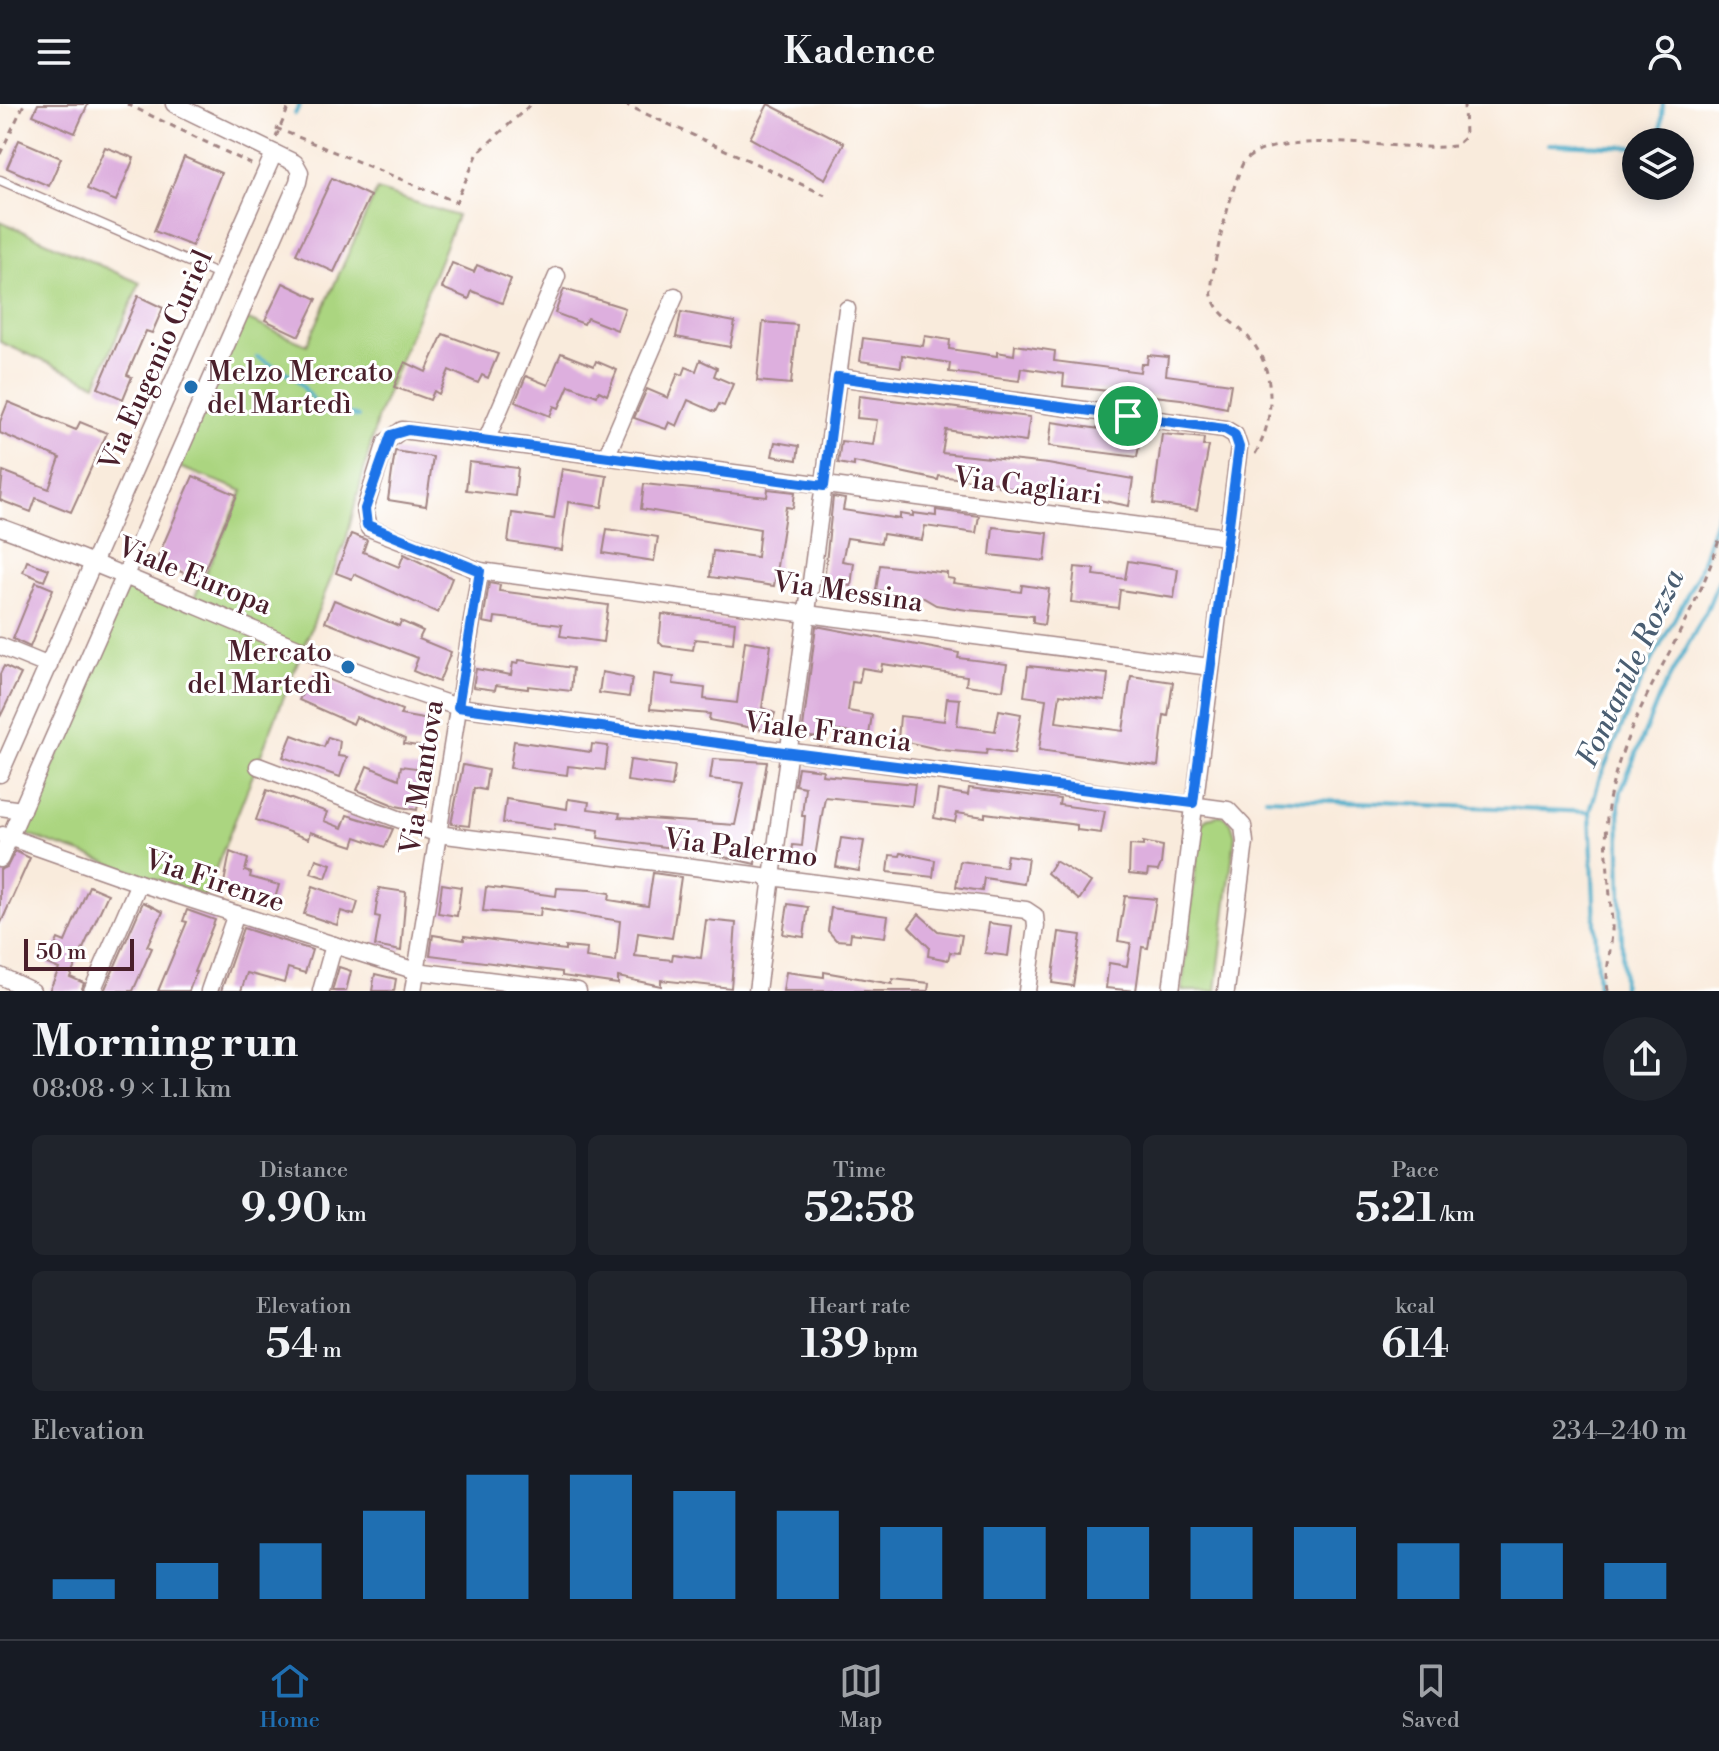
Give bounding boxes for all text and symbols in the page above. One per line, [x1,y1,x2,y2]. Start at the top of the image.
icon: menu [32,30,76,74]
text: Kadence [784,30,935,75]
icon: person [1643,30,1687,74]
map controls [1622,128,1694,200]
button: layers [1622,128,1694,200]
street label: Via Eugenio Curiel [92,245,221,477]
place label: Melzo Mercato del Martedì [207,355,393,422]
marker: Melzo Mercato del Martedì [182,378,200,396]
pin [1094,382,1162,450]
icon: arrive [1106,394,1150,438]
street label: Via Cagliari [951,460,1104,513]
street label: Viale Europa [111,529,277,623]
water label: Fontanile Rozza [1568,563,1693,773]
street label: Via Messina [770,565,926,620]
place label: Mercato del Martedì [187,635,332,702]
marker: Mercato del Martedì [339,658,357,676]
street label: Via Mantova [393,697,452,858]
street label: Viale Francia [741,705,914,760]
street label: Via Palermo [661,822,820,875]
street label: Via Firenze [139,842,289,921]
scale bar [24,935,134,971]
text: 50 m [36,939,87,966]
text: Morning run [32,1015,298,1070]
button: share [1603,1017,1687,1101]
text: 08:08 · 9 × 1.1 km [32,1073,232,1105]
text: Distance [259,1157,348,1184]
text: Time [833,1157,886,1184]
text: Pace [1392,1157,1439,1184]
text: 9.90 [241,1184,331,1234]
text: 52:58 [804,1184,915,1234]
text: 5:21 [1355,1184,1436,1234]
text: km [331,1201,367,1228]
text: /km [1436,1201,1475,1228]
text: Elevation [256,1293,351,1320]
text: Heart rate [809,1293,910,1320]
text: kcal [1395,1293,1435,1320]
text: 54 [266,1320,318,1370]
text: 139 [801,1320,869,1370]
text: 614 [1381,1320,1449,1370]
text: m [318,1337,342,1364]
text: bpm [869,1337,918,1364]
text: Elevation [32,1415,145,1447]
text: 234–240 m [1552,1415,1687,1447]
tab: Home [259,1659,320,1734]
tab: Map [839,1659,883,1734]
tab: Saved [1402,1659,1460,1734]

